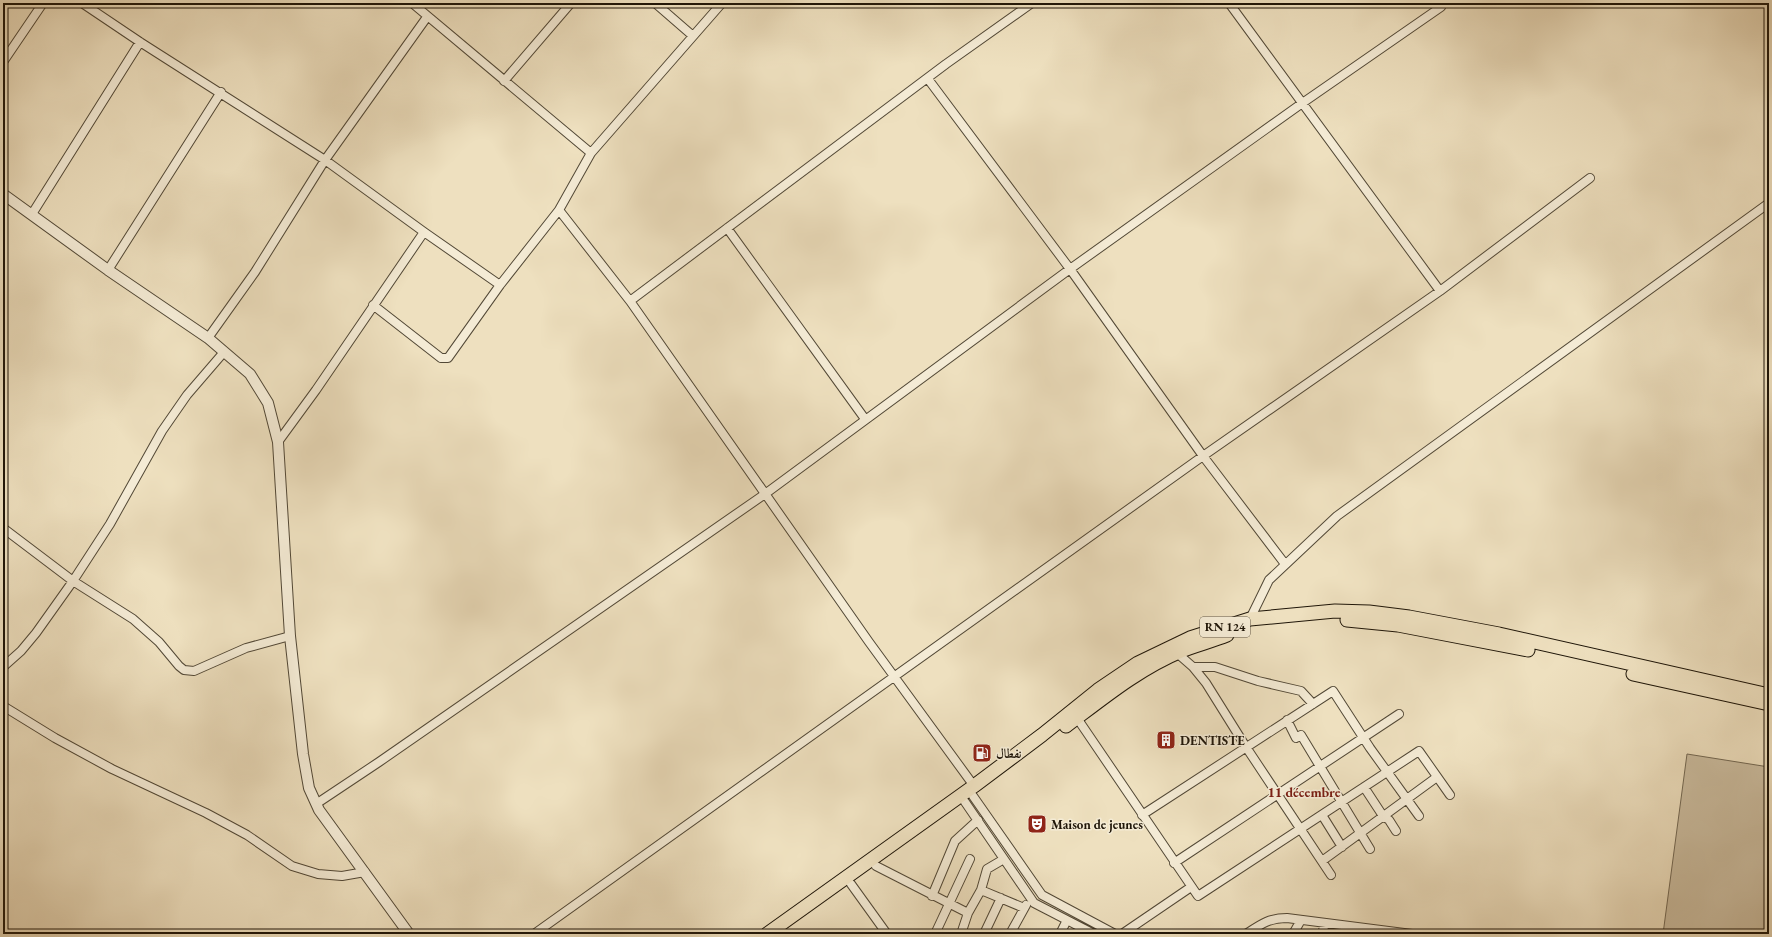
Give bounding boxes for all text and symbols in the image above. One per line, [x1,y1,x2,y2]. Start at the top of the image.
road number: RN 124 [1200,617,1250,637]
building icon: DENTISTE [1155,729,1177,751]
place label: DENTISTE [1180,732,1245,749]
fuel station icon: نفطال [971,742,993,764]
place label: نفطال [996,745,1022,762]
district label: 11 décembre [1267,783,1341,801]
theatre icon: Maison de jeunes [1026,813,1048,835]
place label: Maison de jeunes [1051,816,1143,833]

